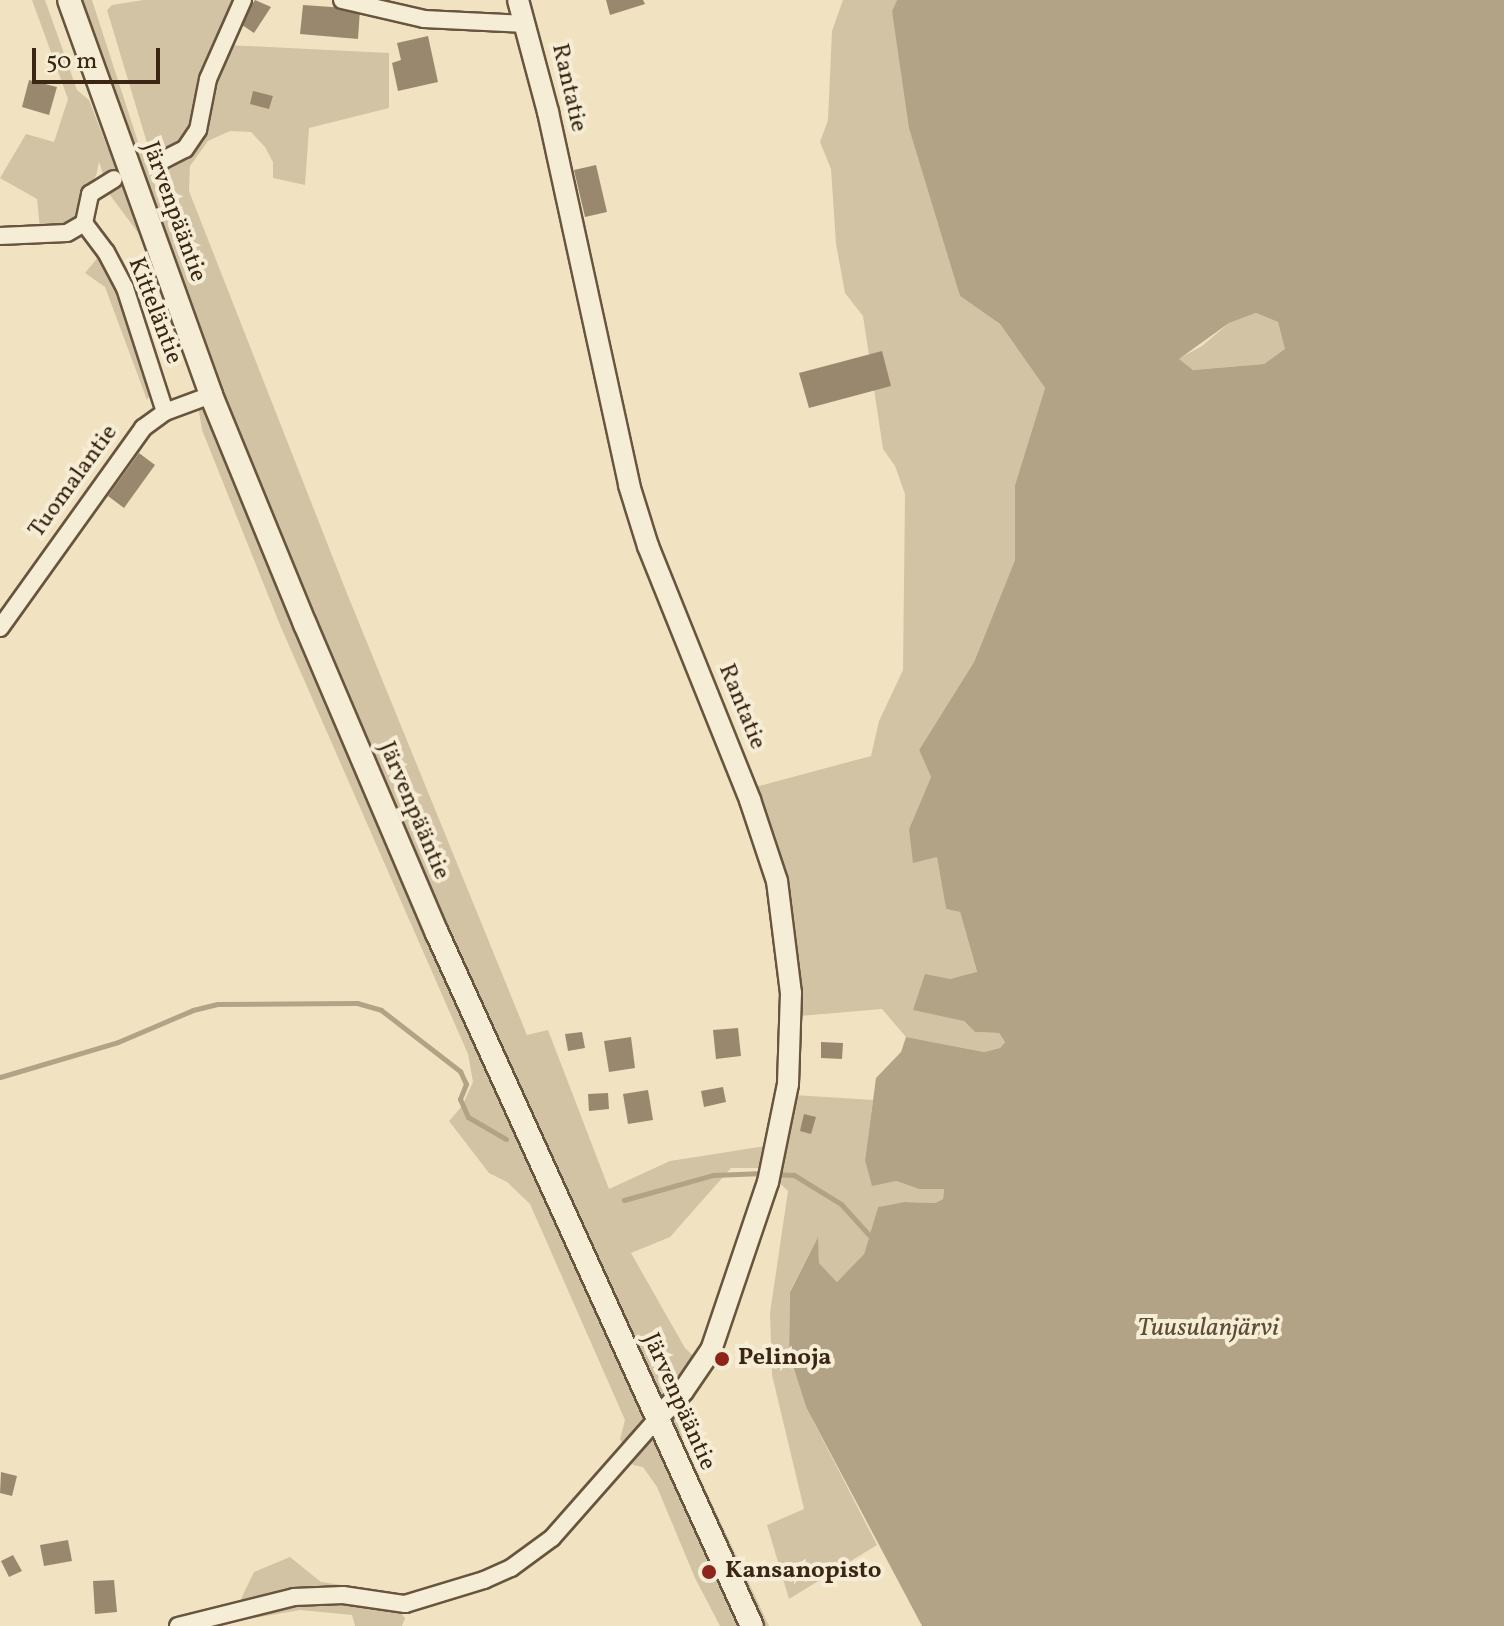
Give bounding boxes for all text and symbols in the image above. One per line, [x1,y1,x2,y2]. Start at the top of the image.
scale bar [36,32,164,82]
street label: Rantatie [544,41,592,135]
text: 50 m [46,45,98,79]
street label: Järvenpääntie [134,138,212,286]
street label: Kitteläntie [121,254,187,368]
street label: Tuomalantie [23,420,125,544]
street label: Rantatie [711,660,771,754]
street label: Järvenpääntie [371,738,455,884]
water label: Tuusulanjärvi [1137,1313,1279,1345]
street label: Järvenpääntie [635,1329,721,1475]
place label: Pelinoja [738,1345,831,1373]
marker: Pelinoja [713,1350,731,1368]
place label: Kansanopisto [725,1558,881,1586]
marker: Kansanopisto [700,1563,718,1581]

